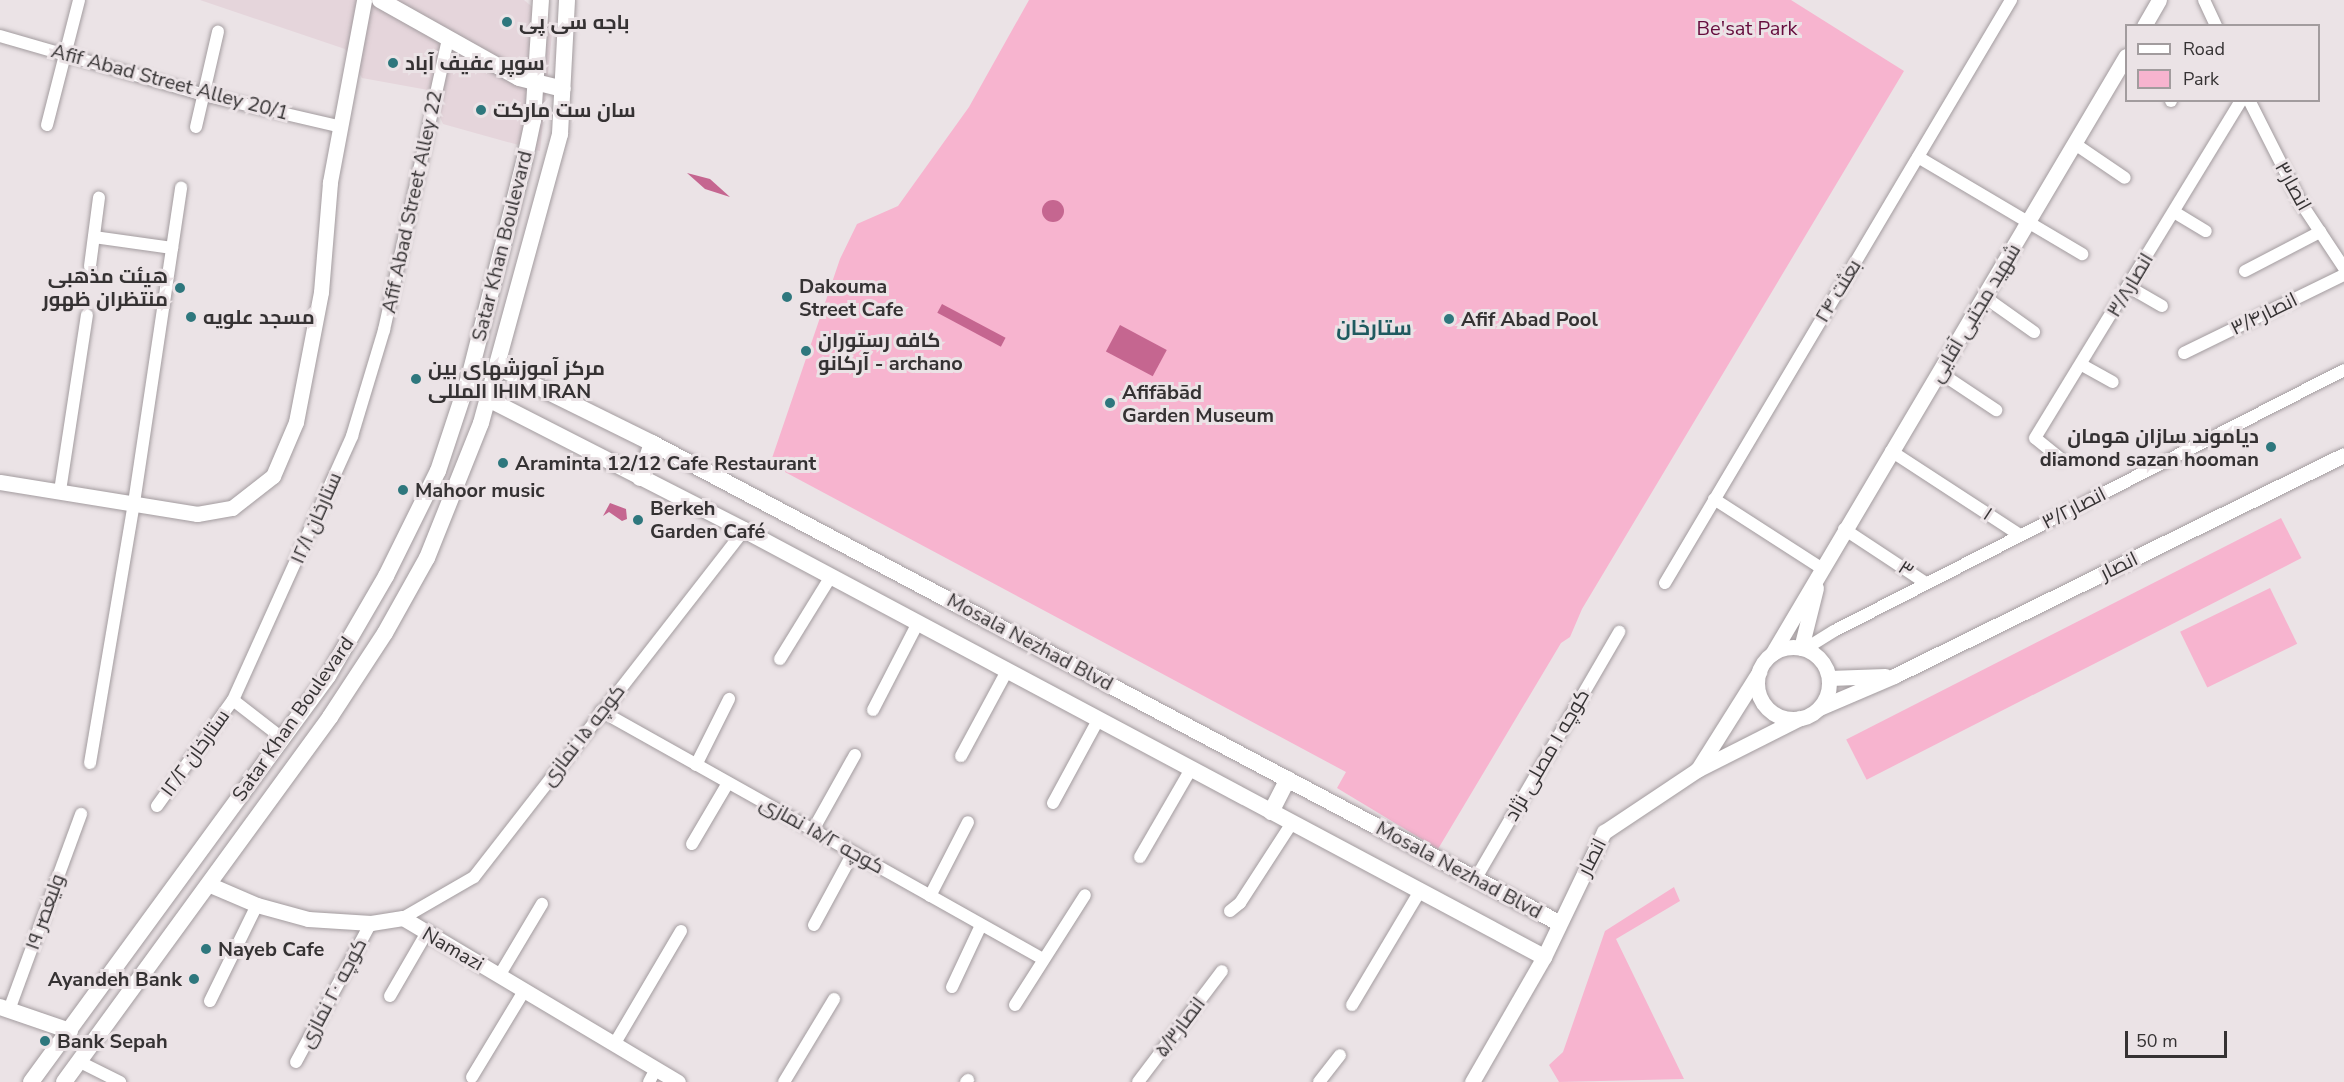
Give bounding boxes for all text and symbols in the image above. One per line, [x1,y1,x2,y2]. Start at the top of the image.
place label: باجه سی پی [519,10,630,34]
marker: باجه سی پی [500,15,514,29]
park label: Be'sat Park [1697,16,1797,40]
legend [2125,24,2320,102]
text: Road [2183,37,2225,61]
street label: Afif Abad Street Alley 20/1 [49,39,291,125]
place label: سوپر عفیف آباد [405,51,545,75]
marker: سوپر عفیف آباد [386,56,400,70]
text: Park [2183,67,2219,91]
street label: Afif Abad Street Alley 22 [377,88,447,316]
place label: سان ست مارکت [493,98,636,122]
marker: سان ست مارکت [474,103,488,117]
street label: Satar Khan Boulevard [467,148,537,344]
street label: انصار۳ [2270,157,2316,215]
street label: شهید مجتبی آقایی [1924,239,2026,387]
street label: انصار۳/۸ [2102,249,2158,321]
street label: بعثت ۲۴ [1810,255,1866,327]
place label: هیئت مذهبی منتظران ظهور [42,264,168,311]
place label: Dakouma Street Cafe [799,274,904,321]
marker: هیئت مذهبی منتظران ظهور [173,281,187,295]
street label: انصار۳/۴ [2227,288,2301,340]
marker: Dakouma Street Cafe [780,290,794,304]
place label: مسجد علویه [203,305,315,329]
place label: Afif Abad Pool [1461,307,1598,331]
marker: مسجد علویه [184,310,198,324]
marker: Afif Abad Pool [1442,312,1456,326]
district label: ستارخان [1336,315,1412,341]
place label: کافه رستوران آرکانو - archano [818,328,963,375]
marker: کافه رستوران آرکانو - archano [799,344,813,358]
place label: مرکز آموزشهای بین المللی IHIM IRAN [428,356,605,403]
marker: مرکز آموزشهای بین المللی IHIM IRAN [409,372,423,386]
place label: Afifābād Garden Museum [1122,380,1274,427]
marker: Afifābād Garden Museum [1103,396,1117,410]
place label: دیاموند سازان هومان diamond sazan hooman [2040,424,2259,471]
marker: دیاموند سازان هومان diamond sazan hooman [2264,440,2278,454]
place label: Araminta 12/12 Cafe Restaurant [515,451,816,475]
marker: Araminta 12/12 Cafe Restaurant [496,456,510,470]
street label: ۱۲/۱ ستارخان [285,469,347,567]
place label: Mahoor music [415,478,545,502]
street label: انصار۳/۲ [2038,482,2110,534]
marker: Mahoor music [396,483,410,497]
place label: Berkeh Garden Café [650,496,765,543]
street label: ۱ [1979,502,1997,526]
marker: Berkeh Garden Café [631,513,645,527]
street label: انصار [2096,547,2142,585]
street label: ۳ [1894,555,1918,583]
street label: Mosala Nezhad Blvd [943,588,1117,696]
street label: Satar Khan Boulevard [227,632,359,806]
street label: کوچه ۱۵ نمازی [536,680,630,790]
street label: کوچه ۱ مصلی نژاد [1500,685,1594,825]
street label: ۱۲/۲ ستارخان [155,705,235,801]
street label: کوچه ۱۵/۲ نمازی [756,791,888,879]
street label: Mosala Nezhad Blvd [1372,816,1546,924]
street label: انصار [1572,834,1612,880]
street label: ۱۹ ولیعصر [20,871,70,953]
street label: Namazi [418,922,488,976]
street label: کوچه ۲۰ نمازی [294,934,372,1052]
place label: Nayeb Cafe [218,937,324,961]
marker: Nayeb Cafe [199,942,213,956]
place label: Ayandeh Bank [48,967,182,991]
marker: Ayandeh Bank [187,972,201,986]
street label: انصار۵/۳ [1150,992,1210,1062]
scale bar [2128,1019,2230,1057]
place label: Bank Sepah [57,1029,168,1053]
text: 50 m [2136,1029,2178,1053]
marker: Bank Sepah [38,1034,52,1048]

